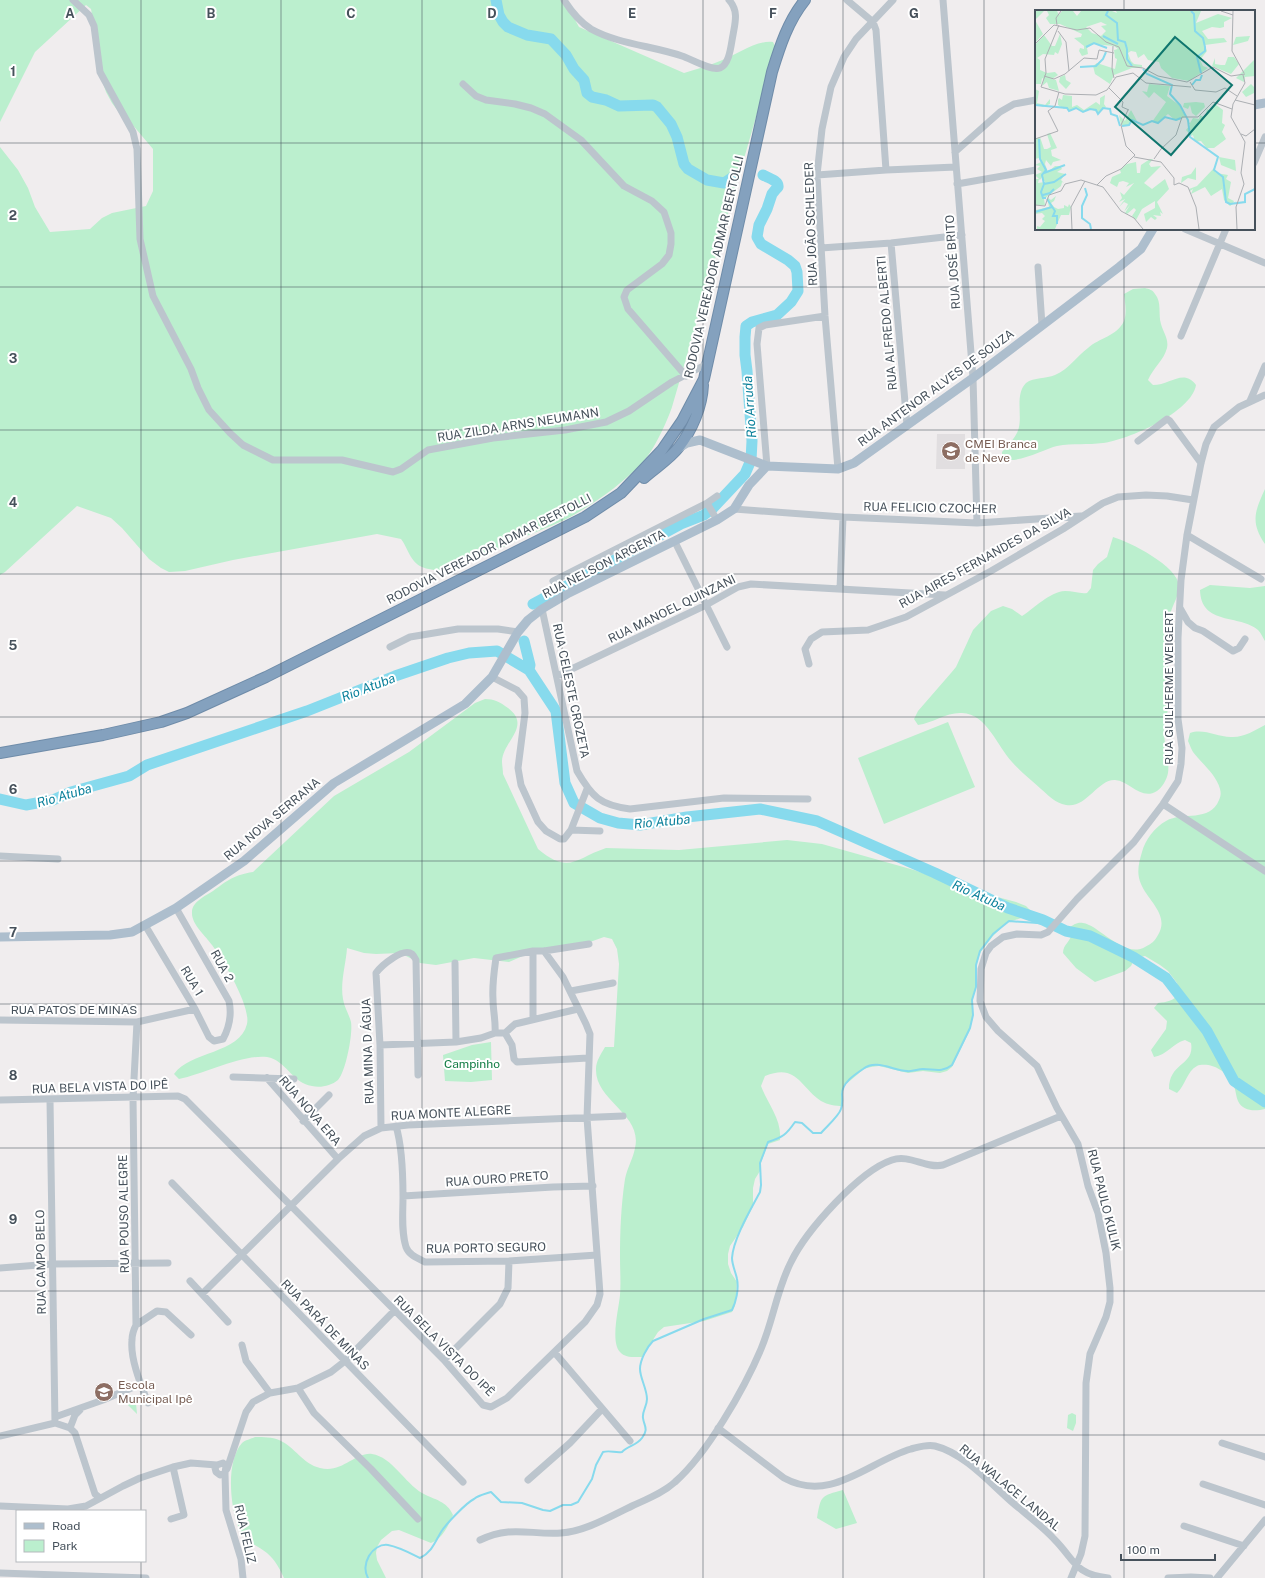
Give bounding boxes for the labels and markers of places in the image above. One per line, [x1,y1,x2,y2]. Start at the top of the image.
place label: CMEI Branca de Neve [965,437,1037,465]
school or university icon: CMEI Branca de Neve [940,440,962,462]
place label: Escola Municipal Ipê [118,1378,193,1406]
school or university icon: Escola Municipal Ipê [93,1381,115,1403]

